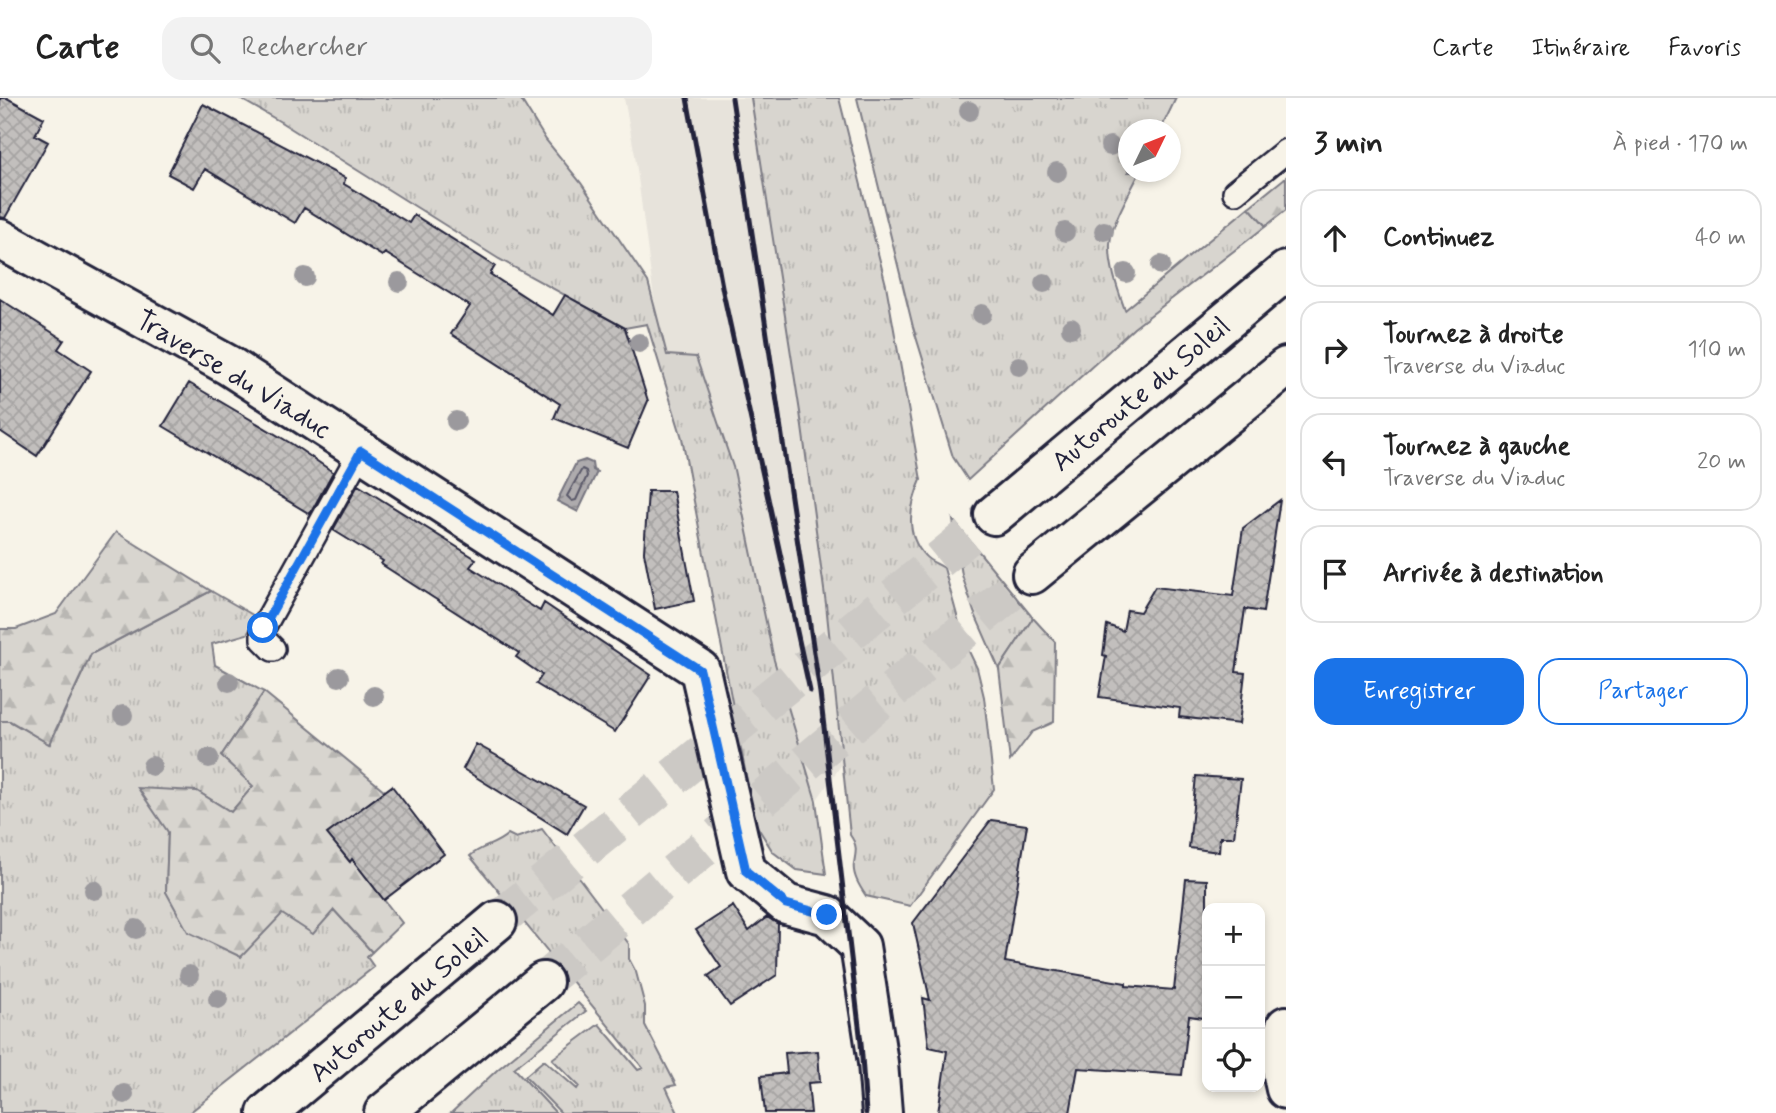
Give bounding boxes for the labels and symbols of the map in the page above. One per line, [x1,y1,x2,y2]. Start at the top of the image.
north arrow [1118,119,1181,182]
street label: Traverse du Viaduc [128,302,337,448]
street label: Autoroute du Soleil [1044,309,1239,481]
route start [247,612,278,643]
route end [811,899,842,930]
street label: Autoroute du Soleil [302,920,497,1092]

